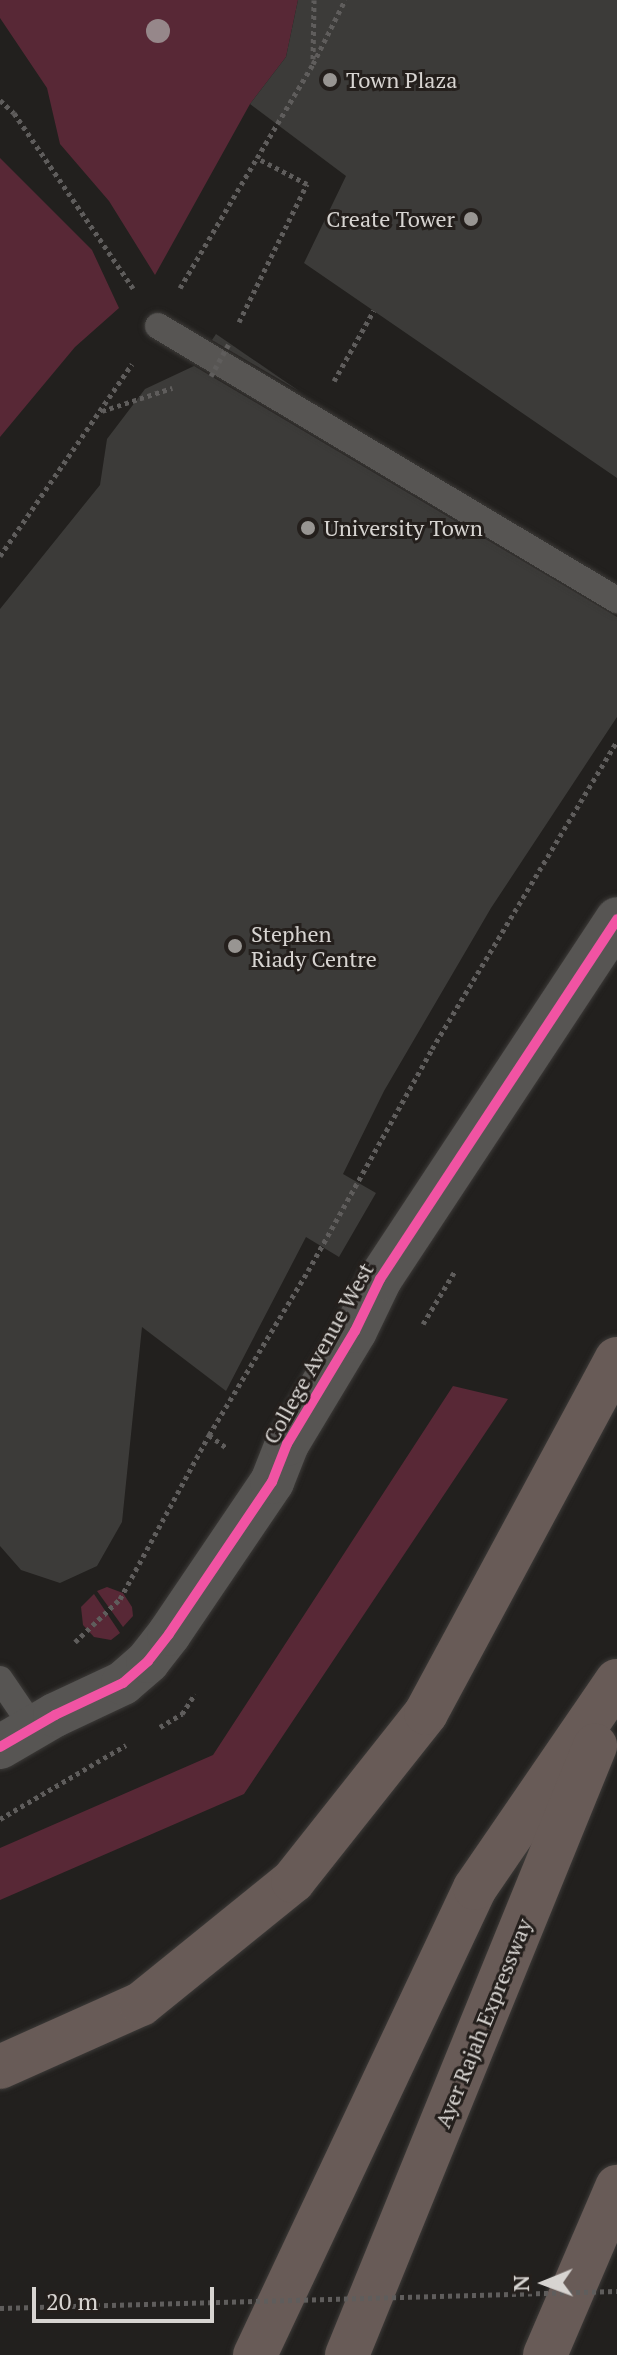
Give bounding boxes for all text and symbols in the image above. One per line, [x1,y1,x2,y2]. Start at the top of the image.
place label: Town Plaza [346,67,457,93]
marker: Town Plaza [321,71,339,89]
place label: Create Tower [326,206,455,232]
marker: Create Tower [462,210,480,228]
place label: University Town [324,515,483,541]
marker: University Town [299,519,317,537]
place label: Stephen Riady Centre [251,920,377,972]
marker: Stephen Riady Centre [226,937,244,955]
street label: College Avenue West [257,1258,379,1448]
street label: Ayer Rajah Expressway [429,1915,537,2131]
north arrow [505,2243,585,2323]
scale bar [36,2271,218,2321]
text: N [506,2275,535,2292]
text: 20 m [46,2285,98,2317]

